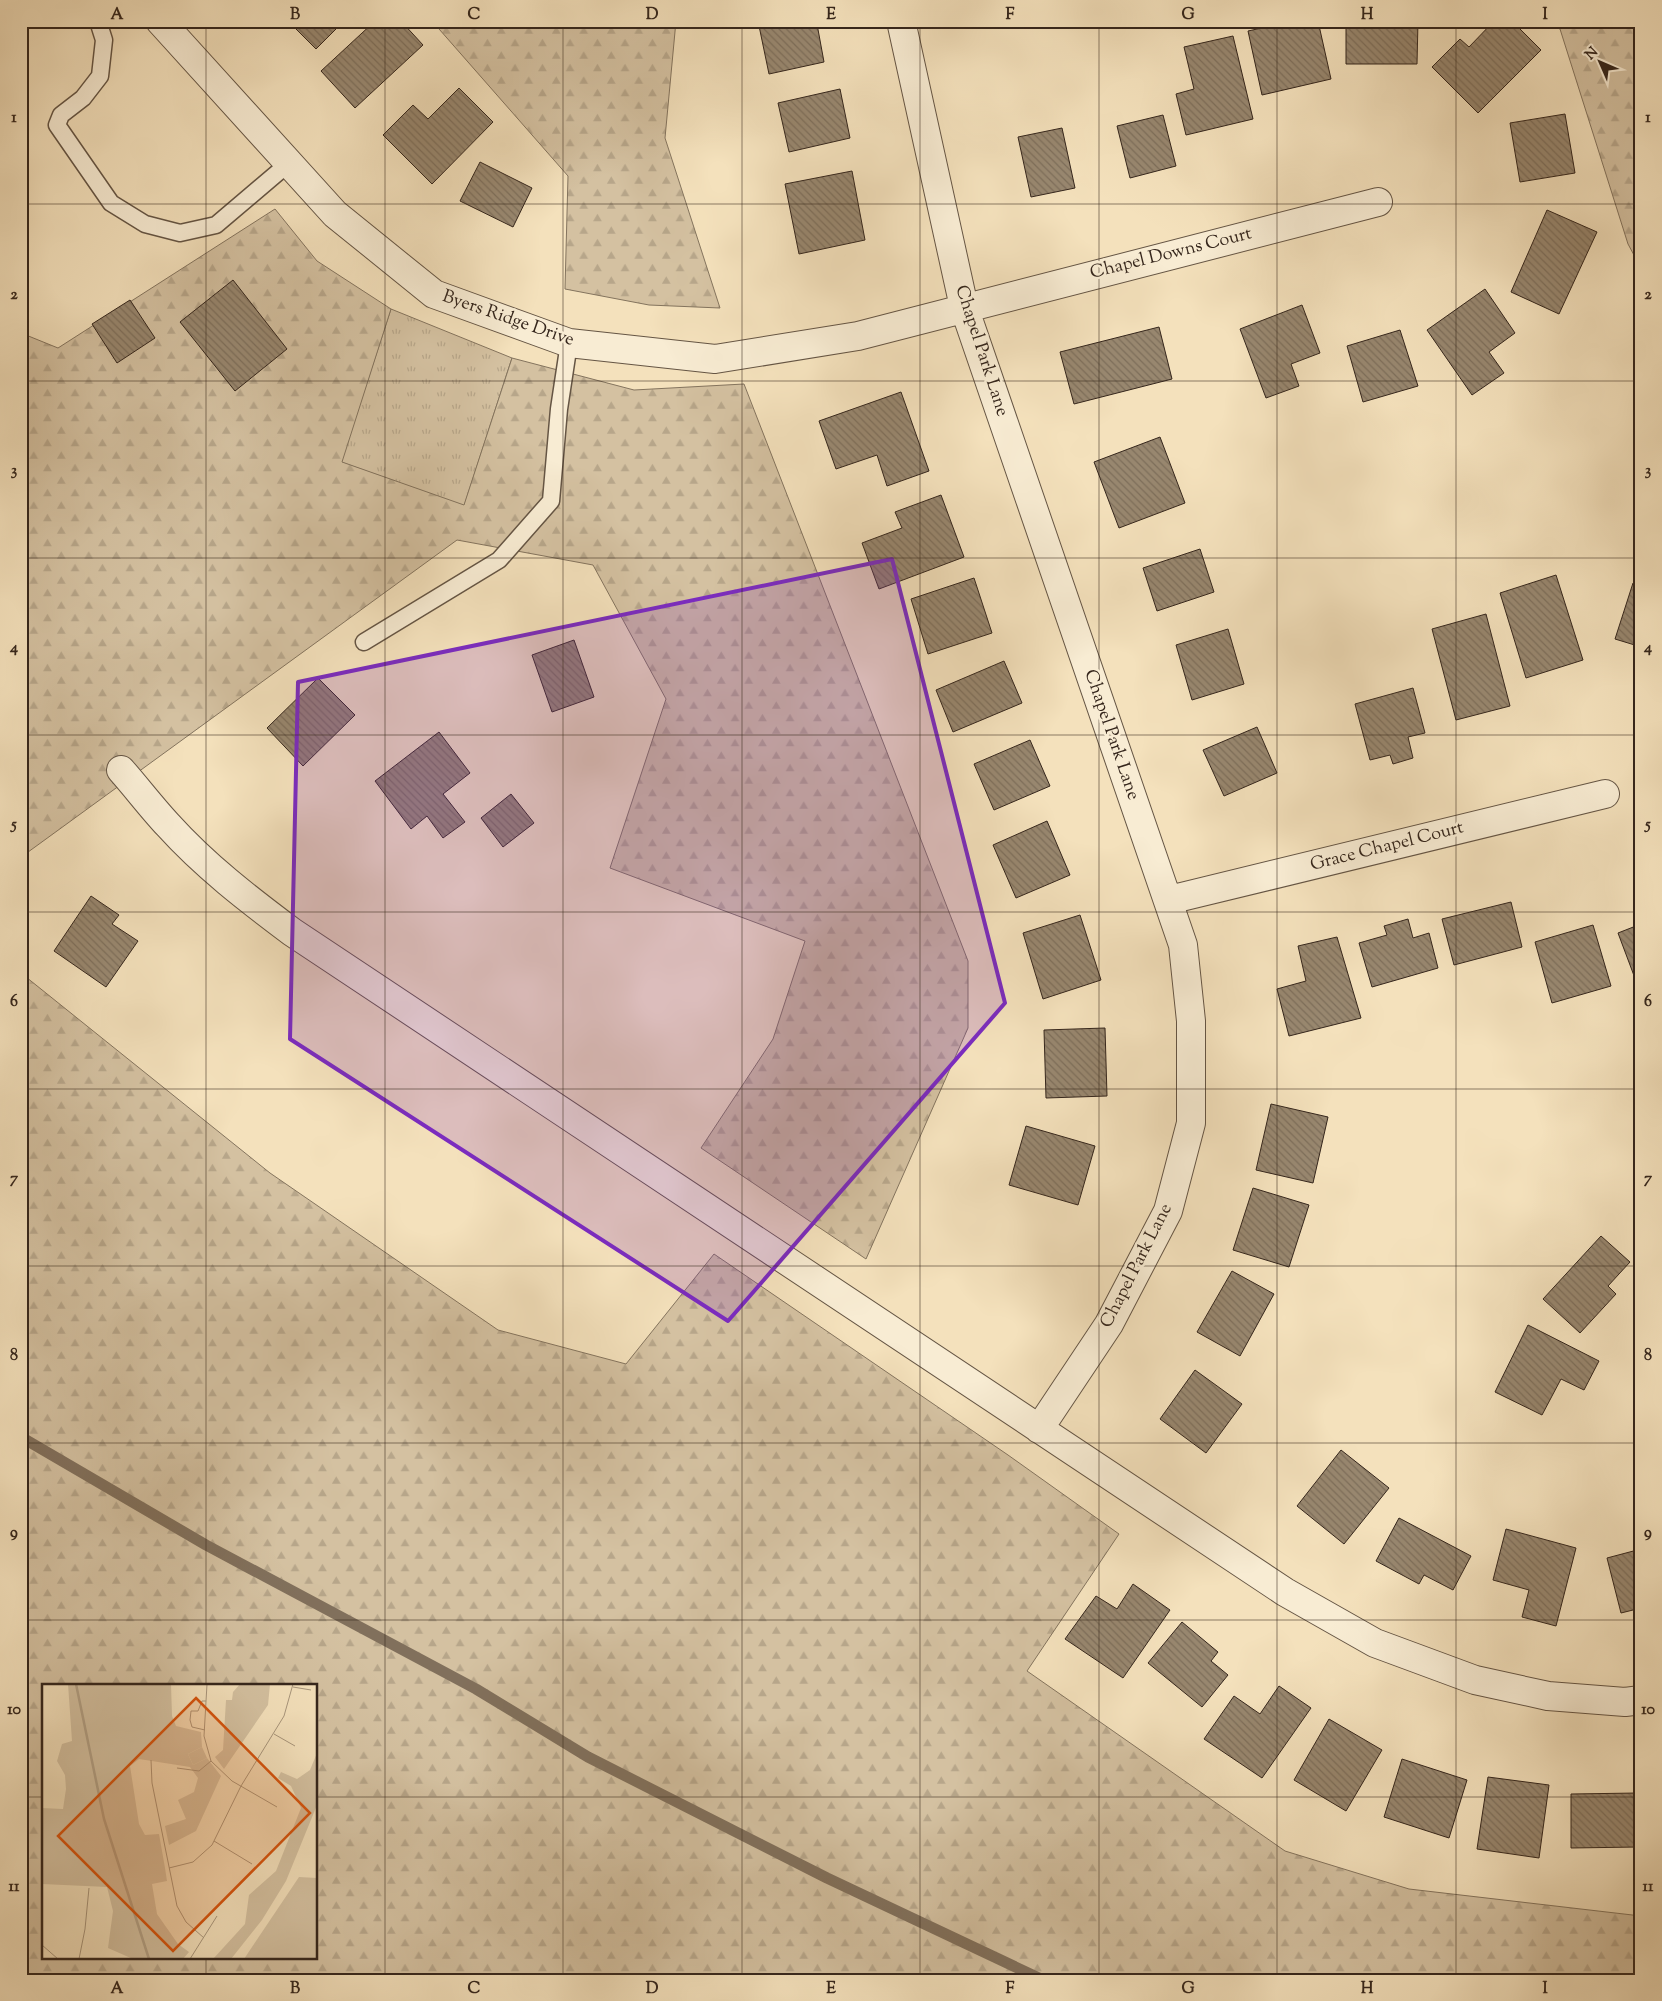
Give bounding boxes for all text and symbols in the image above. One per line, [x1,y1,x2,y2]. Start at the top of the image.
text: A [111,4,124,27]
text: B [290,4,300,27]
text: C [468,4,481,27]
text: D [646,4,659,27]
text: E [826,4,836,27]
text: F [1006,4,1015,27]
text: G [1181,4,1195,27]
text: H [1361,4,1374,27]
text: I [1542,4,1548,27]
north arrow [1574,38,1624,88]
text: N [1581,43,1603,65]
text: 1 [11,107,17,130]
text: 1 [1645,107,1651,130]
street label: Chapel Downs Court [1087,221,1255,287]
street label: Chapel Park Lane [948,282,1014,420]
text: 2 [10,284,18,307]
street label: Byers Ridge Drive [438,284,578,354]
text: 2 [1644,284,1652,307]
text: 3 [11,460,18,483]
text: 3 [1645,460,1652,483]
text: 4 [9,637,18,660]
text: 4 [1643,637,1652,660]
street label: Chapel Park Lane [1076,666,1146,804]
text: 5 [9,814,17,837]
text: 5 [1643,814,1651,837]
street label: Grace Chapel Court [1308,815,1466,879]
text: 6 [10,991,18,1014]
text: 6 [1644,991,1652,1014]
text: 7 [10,1168,19,1191]
text: 7 [1644,1168,1653,1191]
street label: Chapel Park Lane [1094,1199,1180,1333]
text: 8 [10,1345,18,1368]
text: 8 [1644,1345,1652,1368]
text: 9 [10,1522,18,1545]
text: 9 [1644,1522,1652,1545]
inset map [42,1684,318,1958]
text: 10 [7,1699,21,1722]
text: 10 [1641,1699,1655,1722]
text: 11 [9,1876,20,1899]
text: 11 [1643,1876,1654,1899]
text: A [111,1978,124,2001]
text: B [290,1978,300,2001]
text: C [468,1978,481,2001]
text: D [646,1978,659,2001]
text: E [826,1978,836,2001]
text: F [1006,1978,1015,2001]
text: G [1181,1978,1195,2001]
text: H [1361,1978,1374,2001]
text: I [1542,1978,1548,2001]

